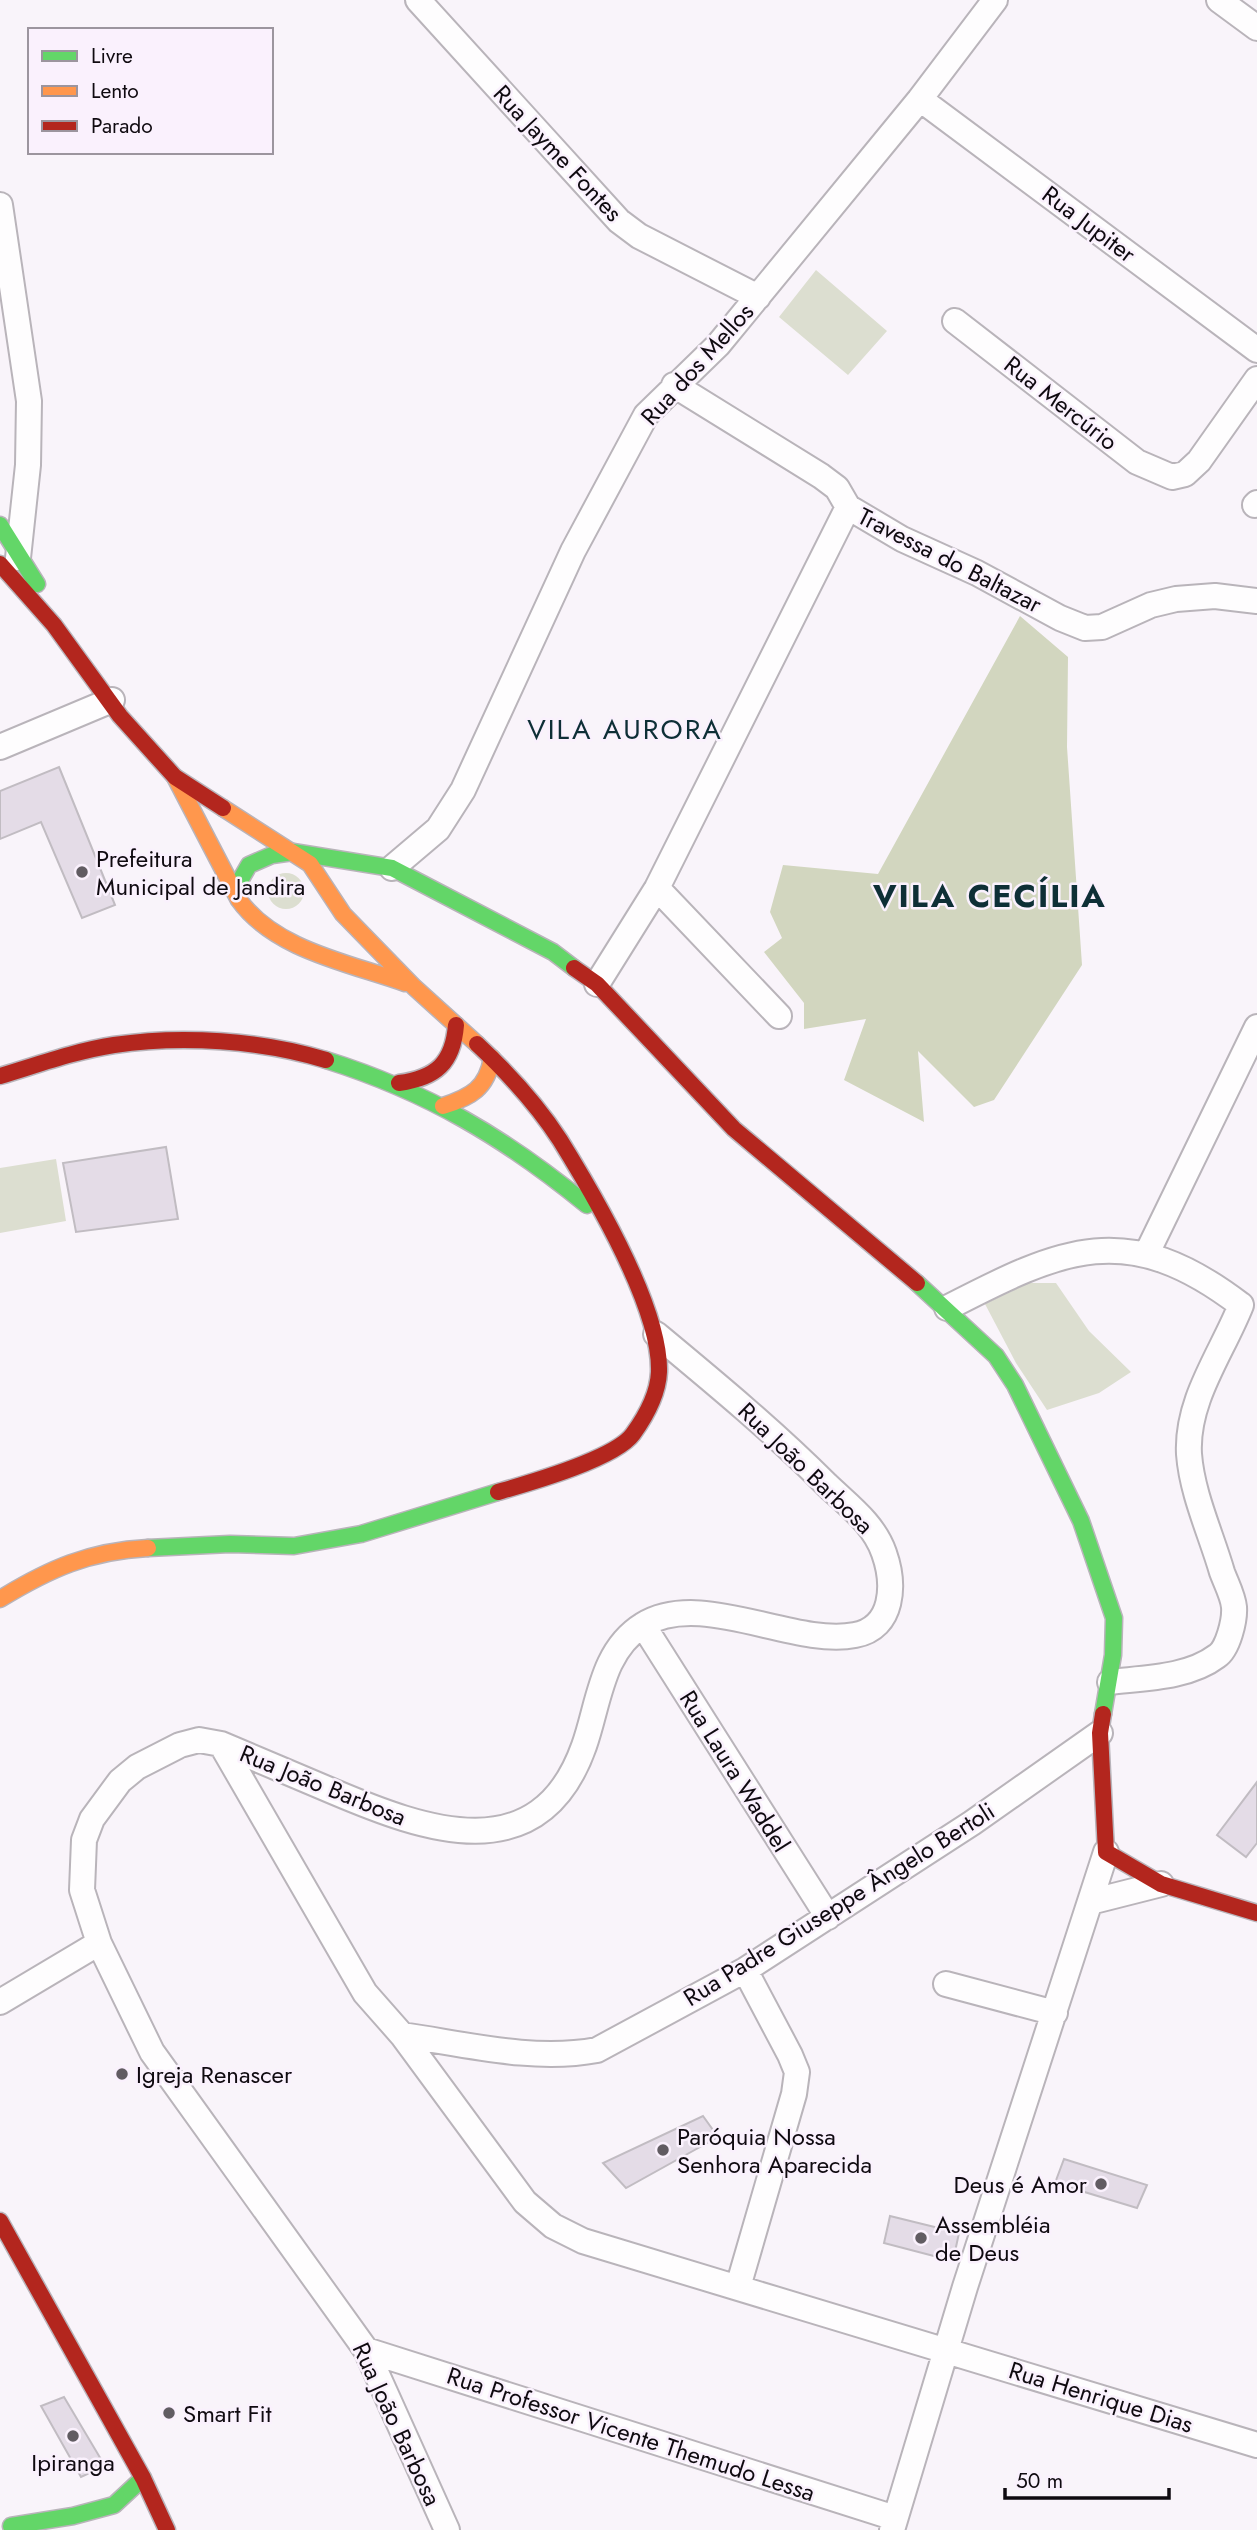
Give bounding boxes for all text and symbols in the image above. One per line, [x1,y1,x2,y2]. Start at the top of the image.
legend [28,28,273,154]
text: Livre [91,41,133,71]
text: Lento [91,76,139,106]
street label: Rua Jayme Fontes [485,77,631,229]
text: Parado [91,111,153,141]
street label: Rua Jupiter [1035,177,1144,271]
street label: Rua dos Mellos [632,295,762,433]
street label: Rua Mercúrio [997,347,1125,459]
street label: Travessa do Baltazar [852,499,1049,622]
district label: VILA AURORA [527,709,723,750]
place label: Prefeitura Municipal de Jandira [96,841,305,904]
marker: Prefeitura Municipal de Jandira [74,864,90,880]
district label: VILA CECÍLIA [872,873,1107,919]
street label: Rua João Barbosa [730,1394,882,1542]
street label: Rua Laura Waddel [671,1683,799,1859]
street label: Rua João Barbosa [234,1736,412,1834]
street label: Rua Padre Giuseppe Ângelo Bertoli [677,1793,1001,2015]
place label: Igreja Renascer [136,2057,293,2092]
marker: Igreja Renascer [114,2066,130,2082]
place label: Paróquia Nossa Senhora Aparecida [677,2119,872,2182]
marker: Paróquia Nossa Senhora Aparecida [655,2142,671,2158]
place label: Deus é Amor [953,2167,1088,2202]
marker: Deus é Amor [1093,2176,1109,2192]
place label: Assembléia de Deus [935,2207,1051,2270]
marker: Assembléia de Deus [913,2230,929,2246]
street label: Rua João Barbosa [344,2337,450,2511]
street label: Rua Henrique Dias [1005,2352,1197,2442]
street label: Rua Professor Vicente Themudo Lessa [443,2358,819,2510]
place label: Smart Fit [183,2396,272,2431]
marker: Smart Fit [161,2405,177,2421]
marker: Ipiranga [65,2428,81,2444]
place label: Ipiranga [31,2445,115,2480]
scale bar [1005,2456,1170,2500]
text: 50 m [1016,2466,1063,2496]

